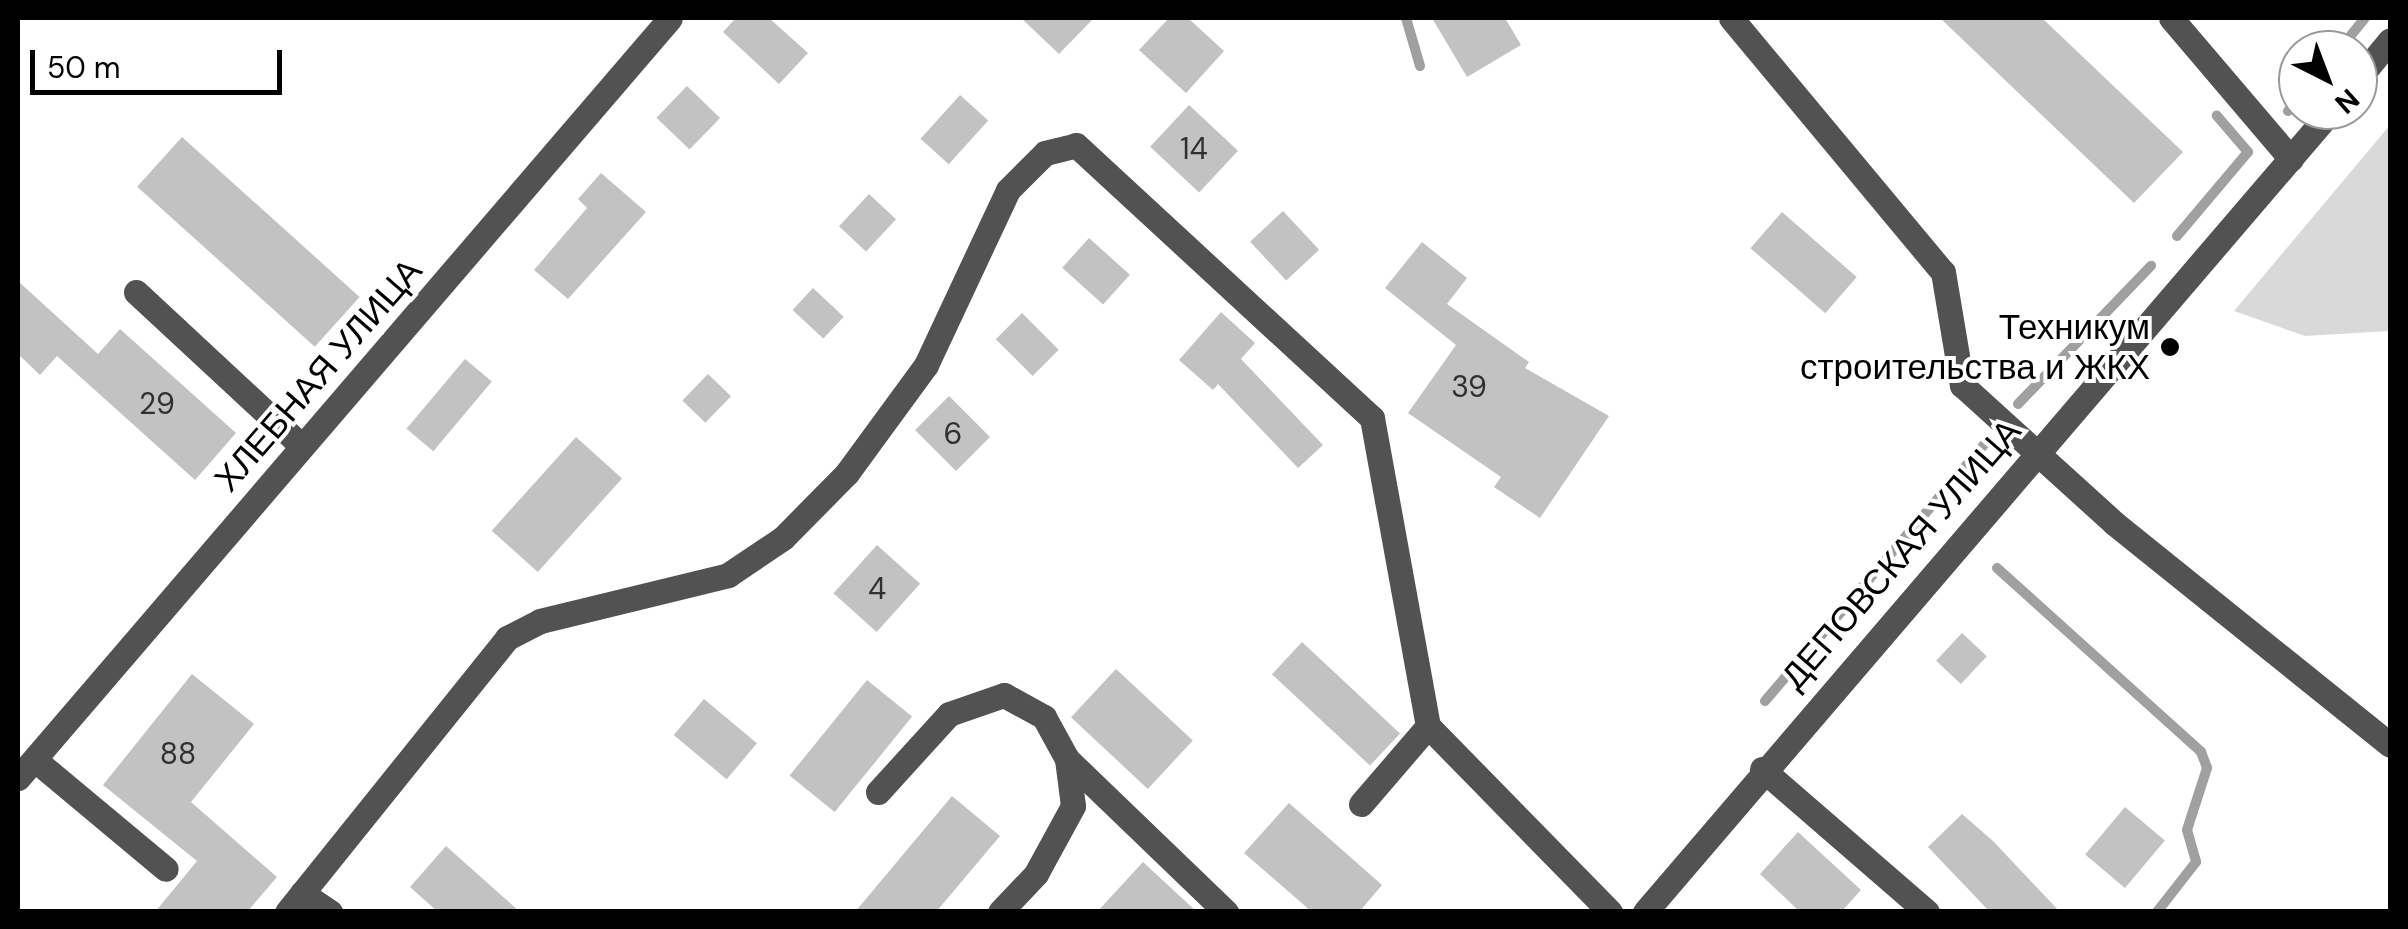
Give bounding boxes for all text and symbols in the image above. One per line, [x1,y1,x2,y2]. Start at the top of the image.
scale bar [35,30,288,92]
north arrow [2278,30,2378,130]
text: 50 m [47,48,121,87]
text: N [2327,81,2367,122]
house number: 14 [1180,131,1208,167]
street label: ХЛЕБНАЯ УЛИЦА [206,250,430,500]
place label: Техникум строительства и ЖКХ [1800,306,2150,388]
marker: Техникум строительства и ЖКХ [2159,336,2181,358]
house number: 39 [1451,369,1487,405]
house number: 29 [139,386,175,422]
street label: ДЕПОВСКАЯ УЛИЦА [1772,411,2030,697]
house number: 6 [944,416,962,452]
house number: 4 [868,571,886,607]
house number: 88 [160,736,196,772]

